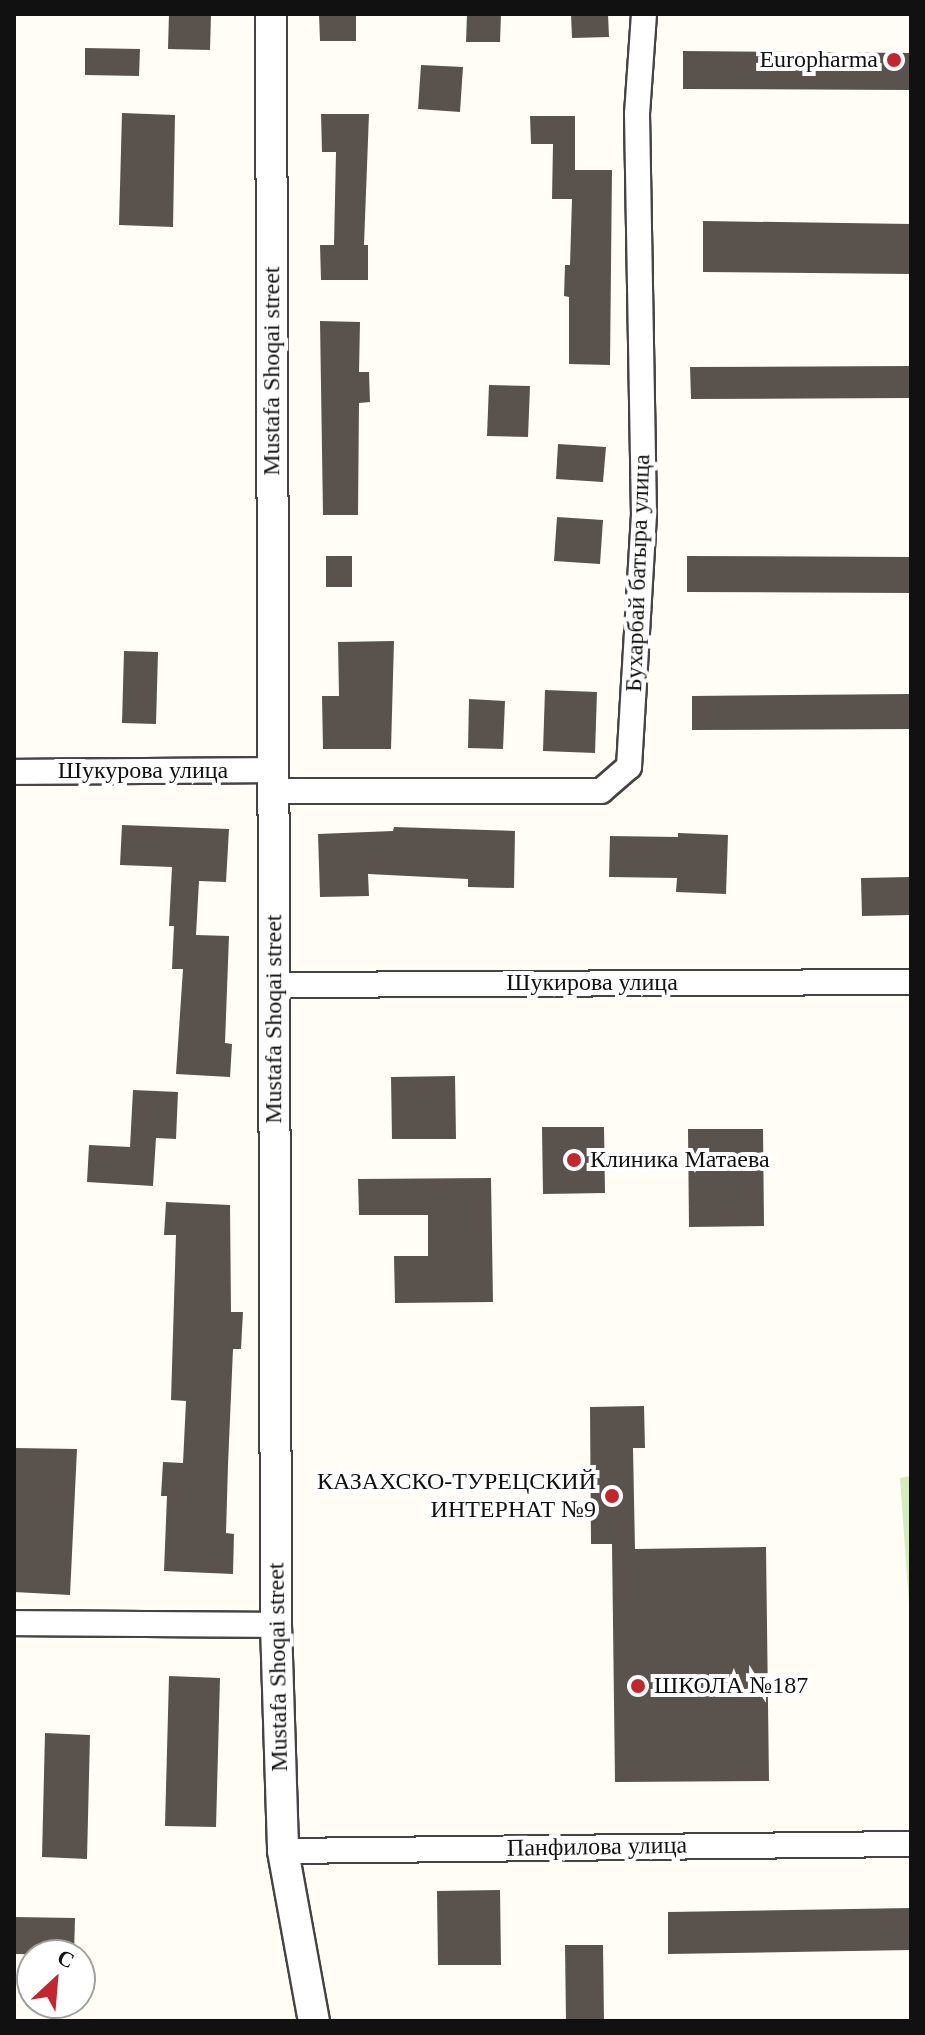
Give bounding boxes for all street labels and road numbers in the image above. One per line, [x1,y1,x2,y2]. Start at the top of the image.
street label: Mustafa Shoqai street [258,266,286,476]
street label: Бухарбай батыра улица [619,454,657,692]
street label: Шукурова улица [58,757,228,785]
street label: Mustafa Shoqai street [260,914,288,1124]
street label: Шукирова улица [506,969,678,997]
street label: Mustafa Shoqai street [262,1562,294,1772]
street label: Панфилова улица [507,1831,687,1863]

